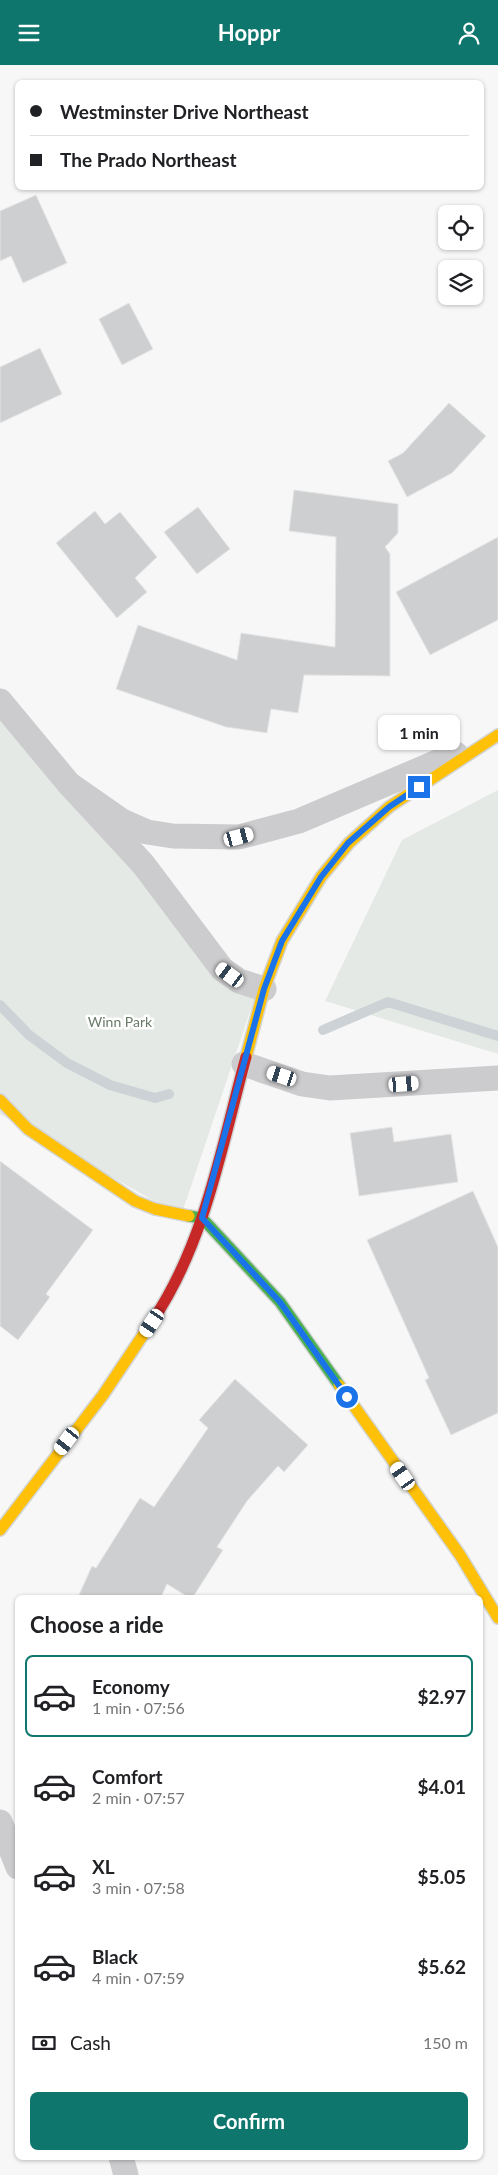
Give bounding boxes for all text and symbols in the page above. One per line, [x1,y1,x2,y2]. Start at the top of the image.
icon: menu [15,19,43,47]
text: Hoppr [218,19,280,46]
icon: person [455,19,483,47]
text: Westminster Drive Northeast [60,100,309,123]
text: The Prado Northeast [60,148,237,171]
map controls [438,205,483,305]
button: locate [438,205,483,250]
button: layers [438,260,483,305]
callout: 1 min [378,715,460,749]
text: 1 min [399,723,439,742]
route end [408,776,430,798]
car [222,826,255,848]
car [213,960,246,990]
park label: Winn Park [88,1013,153,1030]
car [265,1064,298,1088]
car [388,1075,419,1093]
car [137,1306,166,1340]
route start [336,1386,358,1408]
car [51,1425,82,1457]
car [388,1459,417,1493]
text: Choose a ride [30,1611,164,1638]
icon: car [32,1674,77,1719]
text: Economy [92,1675,170,1698]
text: $2.97 [417,1685,466,1708]
text: 1 min · 07:56 [92,1698,185,1717]
icon: car [32,1764,77,1809]
text: Comfort [92,1765,163,1788]
text: $4.01 [417,1775,466,1798]
text: 2 min · 07:57 [92,1788,185,1807]
icon: car [32,1854,77,1899]
text: XL [92,1855,115,1878]
text: $5.05 [417,1865,466,1888]
text: 3 min · 07:58 [92,1878,185,1897]
icon: car [32,1944,77,1989]
text: Black [92,1945,138,1968]
text: $5.62 [417,1955,466,1978]
text: 4 min · 07:59 [92,1968,185,1987]
icon: cash [30,2029,58,2057]
text: Cash [70,2031,111,2054]
text: 150 m [423,2033,468,2052]
button: Confirm [30,2092,468,2150]

